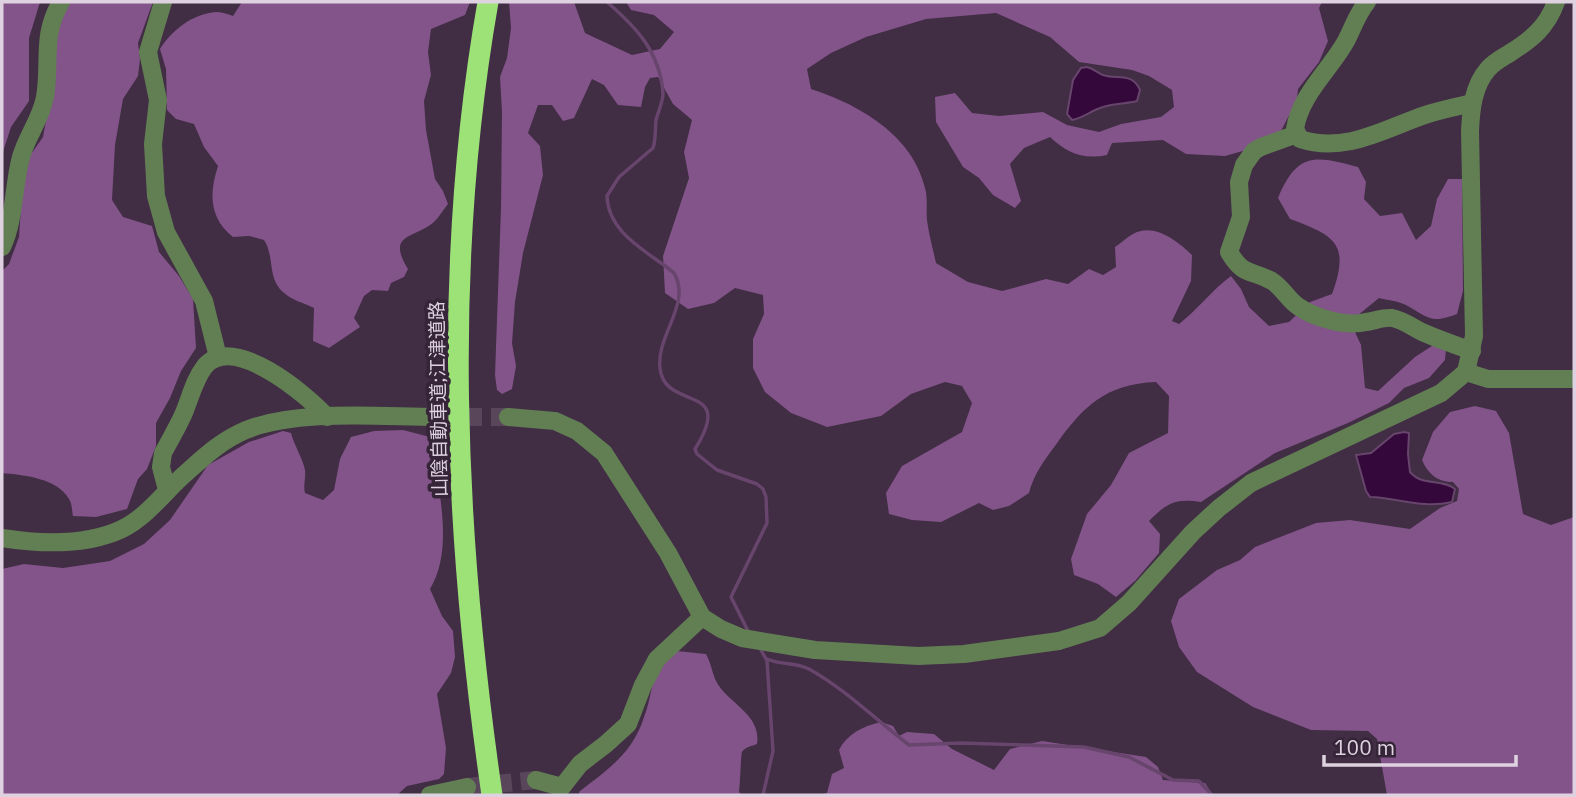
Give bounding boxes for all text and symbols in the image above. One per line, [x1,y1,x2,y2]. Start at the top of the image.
street label: 山陰自動車道;江津道路 [424,301,452,497]
scale bar [1324,724,1516,768]
text: 100 m [1334,733,1395,761]

